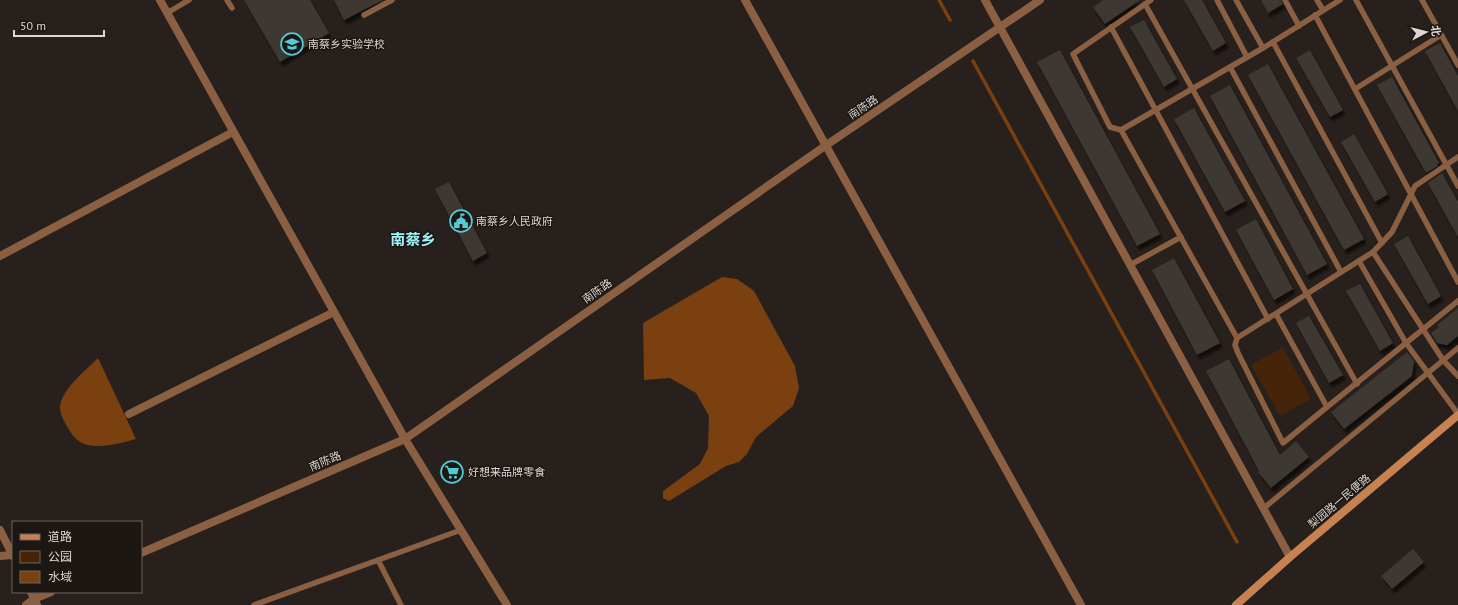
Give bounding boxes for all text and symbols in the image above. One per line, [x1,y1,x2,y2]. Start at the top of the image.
scale bar [14,12,104,38]
north arrow [1406,12,1446,52]
text: 50 m [20,18,46,33]
text: 北 [1428,24,1444,37]
school or university icon: 南蔡乡实验学校 [279,31,305,57]
place label: 南蔡乡实验学校 [308,37,385,51]
street label: 南陈路 [845,92,881,122]
public building icon: 南蔡乡人民政府 [448,208,474,234]
place label: 南蔡乡人民政府 [476,214,553,228]
district label: 南蔡乡 [390,230,436,249]
street label: 南陈路 [579,276,615,306]
street label: 南陈路 [307,448,343,474]
supermarket icon: 好想来品牌零食 [439,459,465,485]
place label: 好想来品牌零食 [468,465,545,479]
street label: 梨园路一民便路 [1305,471,1373,531]
legend [12,521,142,593]
text: 道路 [48,529,72,544]
text: 公园 [48,549,72,564]
text: 水域 [48,569,72,584]

